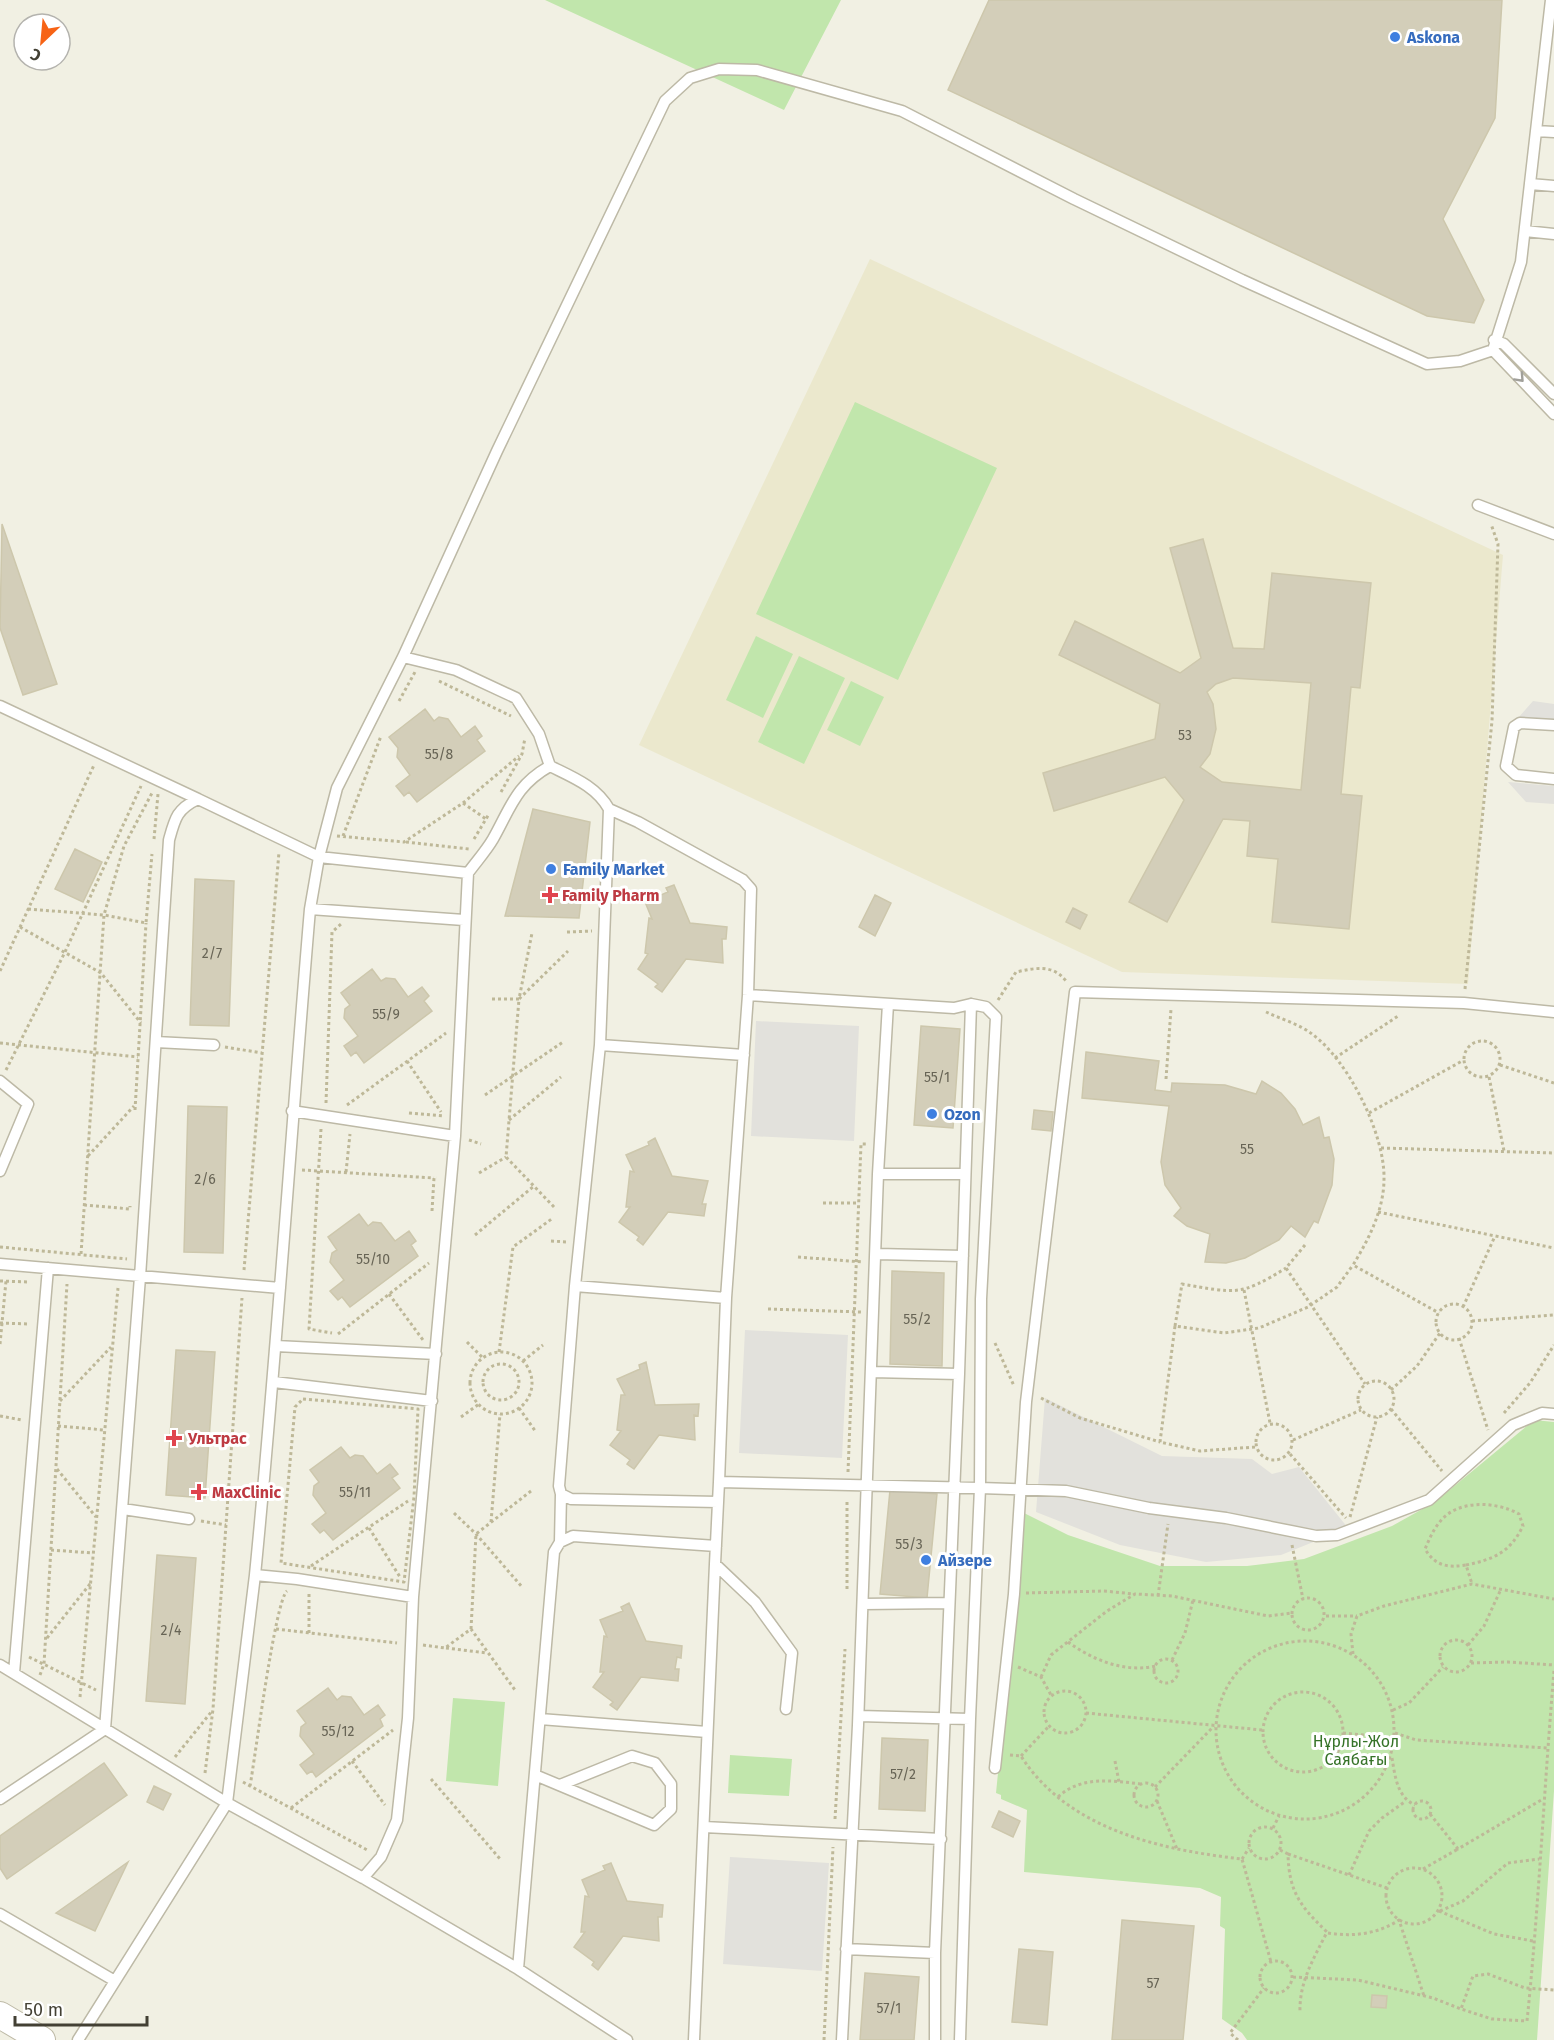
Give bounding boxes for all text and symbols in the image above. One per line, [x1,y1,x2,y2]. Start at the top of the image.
north arrow [12,12,72,72]
place label: Askona [1406,28,1460,47]
marker: Askona [1388,30,1402,44]
text: С [27,44,44,66]
one-way arrow [1513,372,1524,382]
house number: 53 [1178,727,1192,744]
house number: 55/8 [425,746,453,763]
place label: Family Market [563,860,666,879]
marker: Family Market [544,862,558,876]
place label: Family Pharm [562,886,660,905]
marker: Family Pharm [543,888,557,902]
house number: 2/7 [202,945,222,962]
house number: 55/9 [372,1006,400,1023]
house number: 55/1 [924,1069,950,1086]
place label: Ozon [944,1105,981,1124]
marker: Ozon [925,1107,939,1121]
house number: 55 [1240,1141,1254,1158]
house number: 2/6 [194,1171,216,1188]
house number: 55/10 [356,1251,390,1268]
house number: 55/2 [903,1311,931,1328]
marker: Ультрас [165,1429,183,1447]
place label: Ультрас [187,1429,247,1448]
marker: MaxClinic [190,1483,208,1501]
place label: MaxClinic [212,1483,282,1502]
house number: 55/11 [339,1484,371,1501]
house number: 55/3 [895,1536,923,1553]
place label: Айзере [937,1551,992,1570]
marker: Айзере [919,1553,933,1567]
house number: 2/4 [161,1622,182,1639]
house number: 55/12 [321,1723,355,1740]
park label: Нұрлы-Жол Саябағы [1313,1732,1399,1769]
house number: 57/2 [890,1766,916,1783]
house number: 57 [1147,1975,1159,1992]
scale bar [15,1989,147,2027]
text: 50 m [24,1999,63,2021]
house number: 57/1 [877,2000,901,2017]

